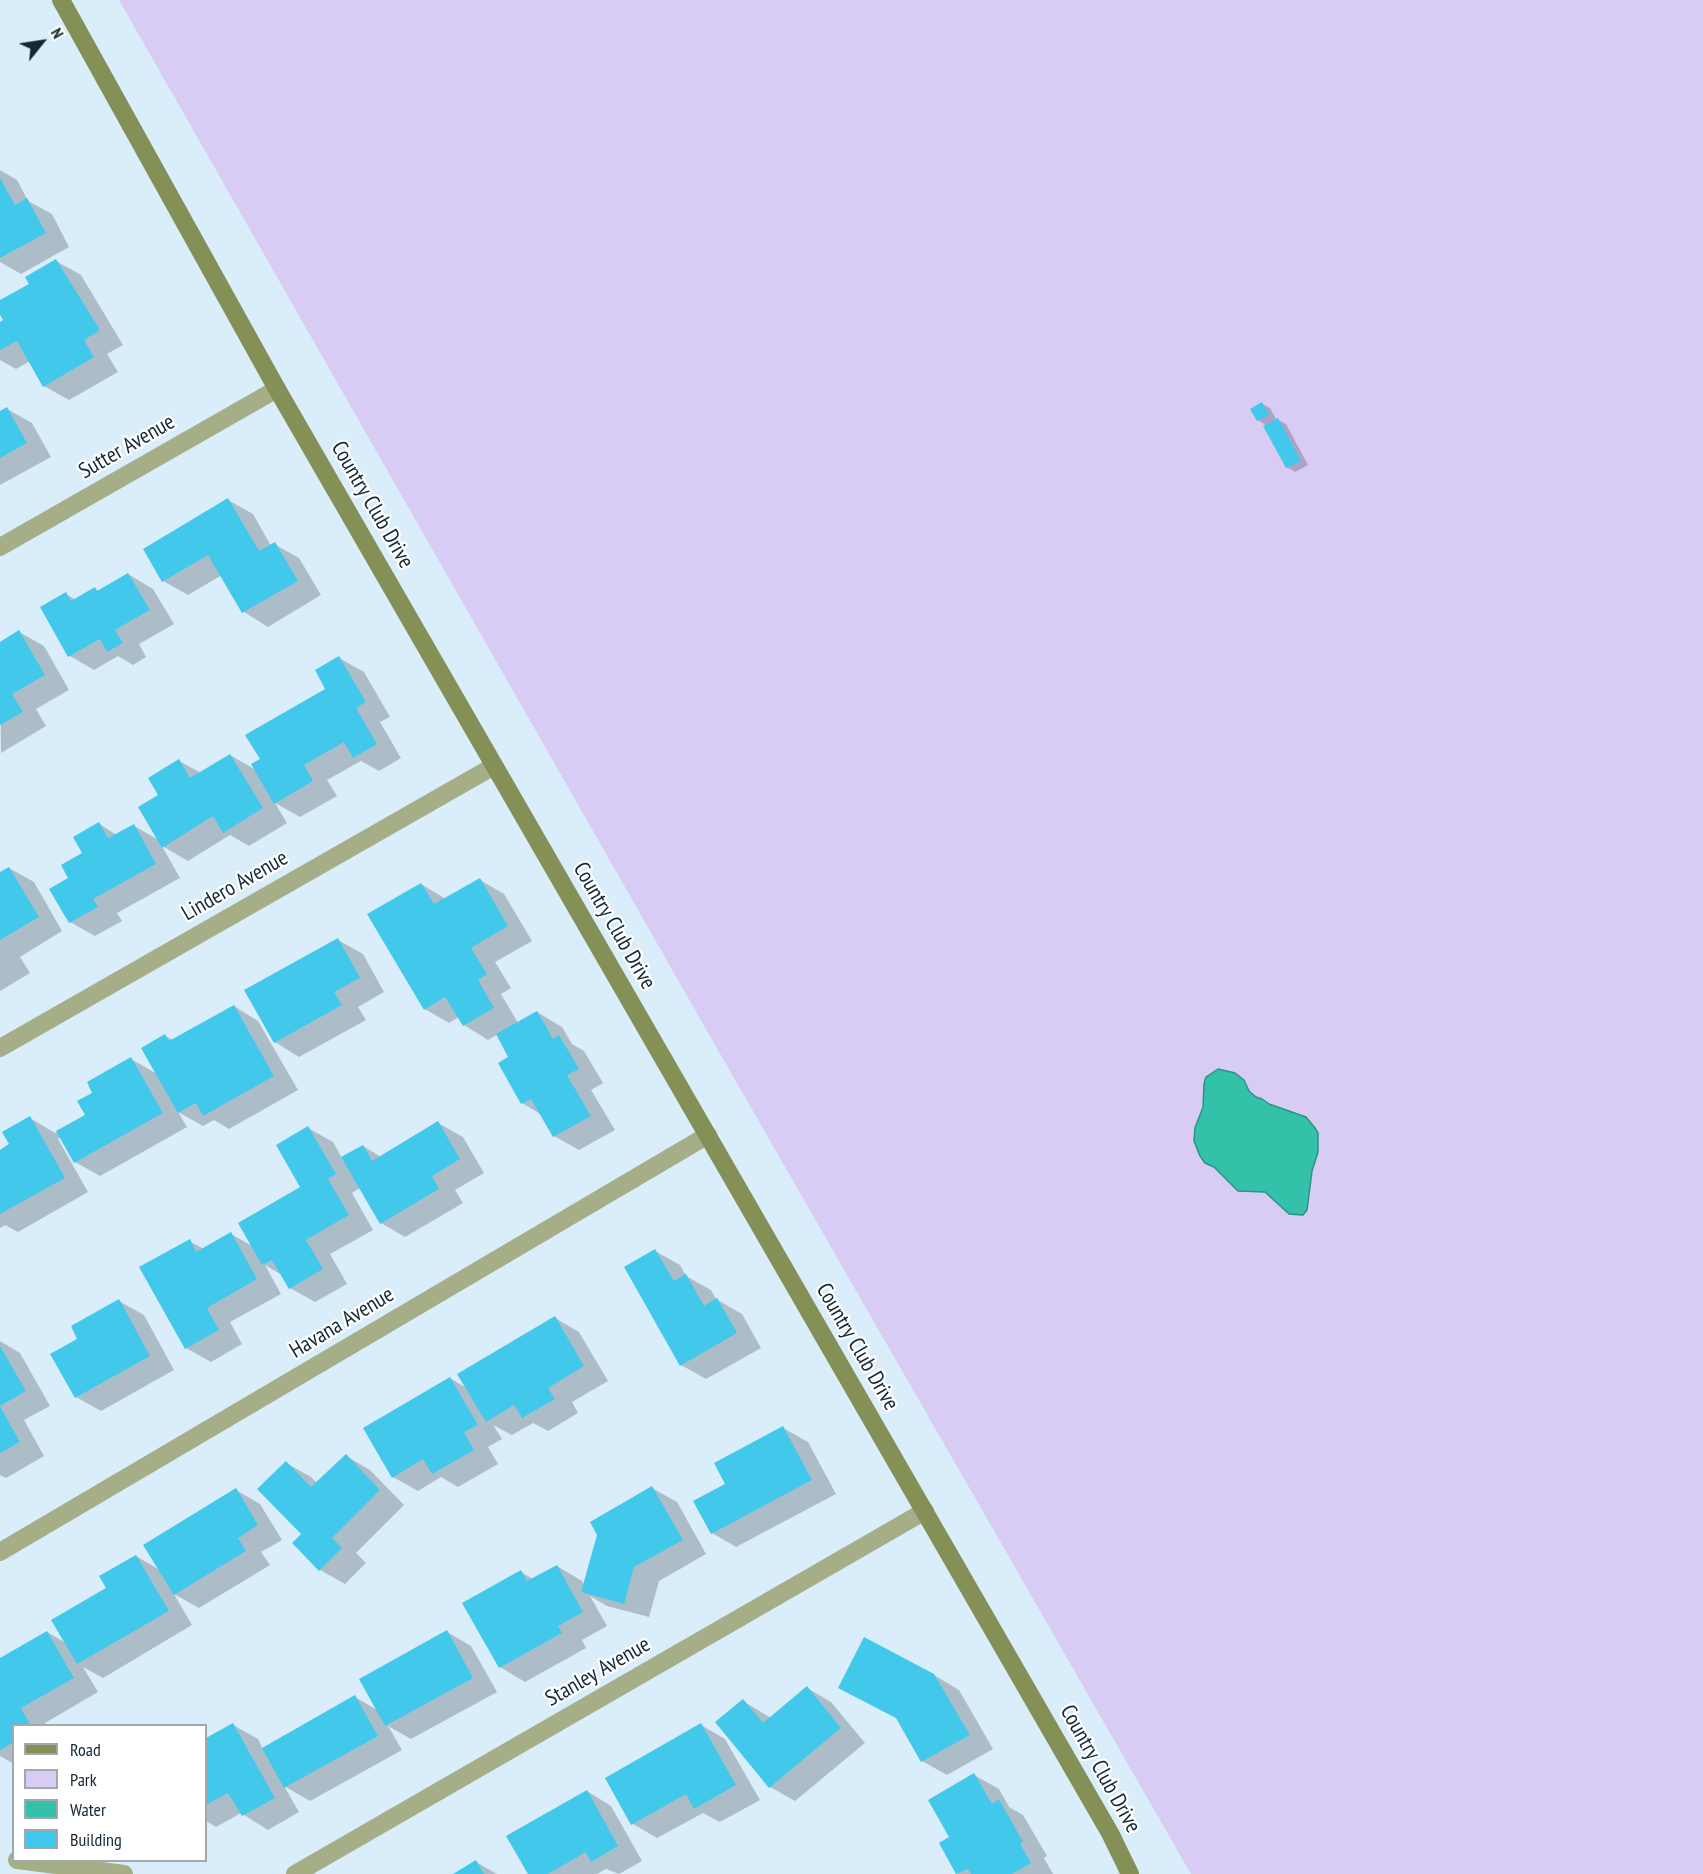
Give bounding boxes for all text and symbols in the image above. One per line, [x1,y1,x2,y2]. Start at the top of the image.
north arrow [12,12,72,72]
text: N [47,24,68,42]
street label: Sutter Avenue [74,409,180,485]
street label: Country Club Drive [325,437,419,573]
street label: Lindero Avenue [177,845,293,927]
street label: Country Club Drive [567,858,661,994]
street label: Country Club Drive [810,1279,904,1415]
street label: Havana Avenue [285,1282,399,1364]
street label: Stanley Avenue [541,1631,655,1713]
street label: Country Club Drive [1054,1700,1146,1838]
legend [12,1724,207,1862]
text: Road [70,1738,101,1761]
text: Park [70,1768,97,1791]
text: Water [70,1798,106,1821]
text: Building [70,1828,122,1851]

